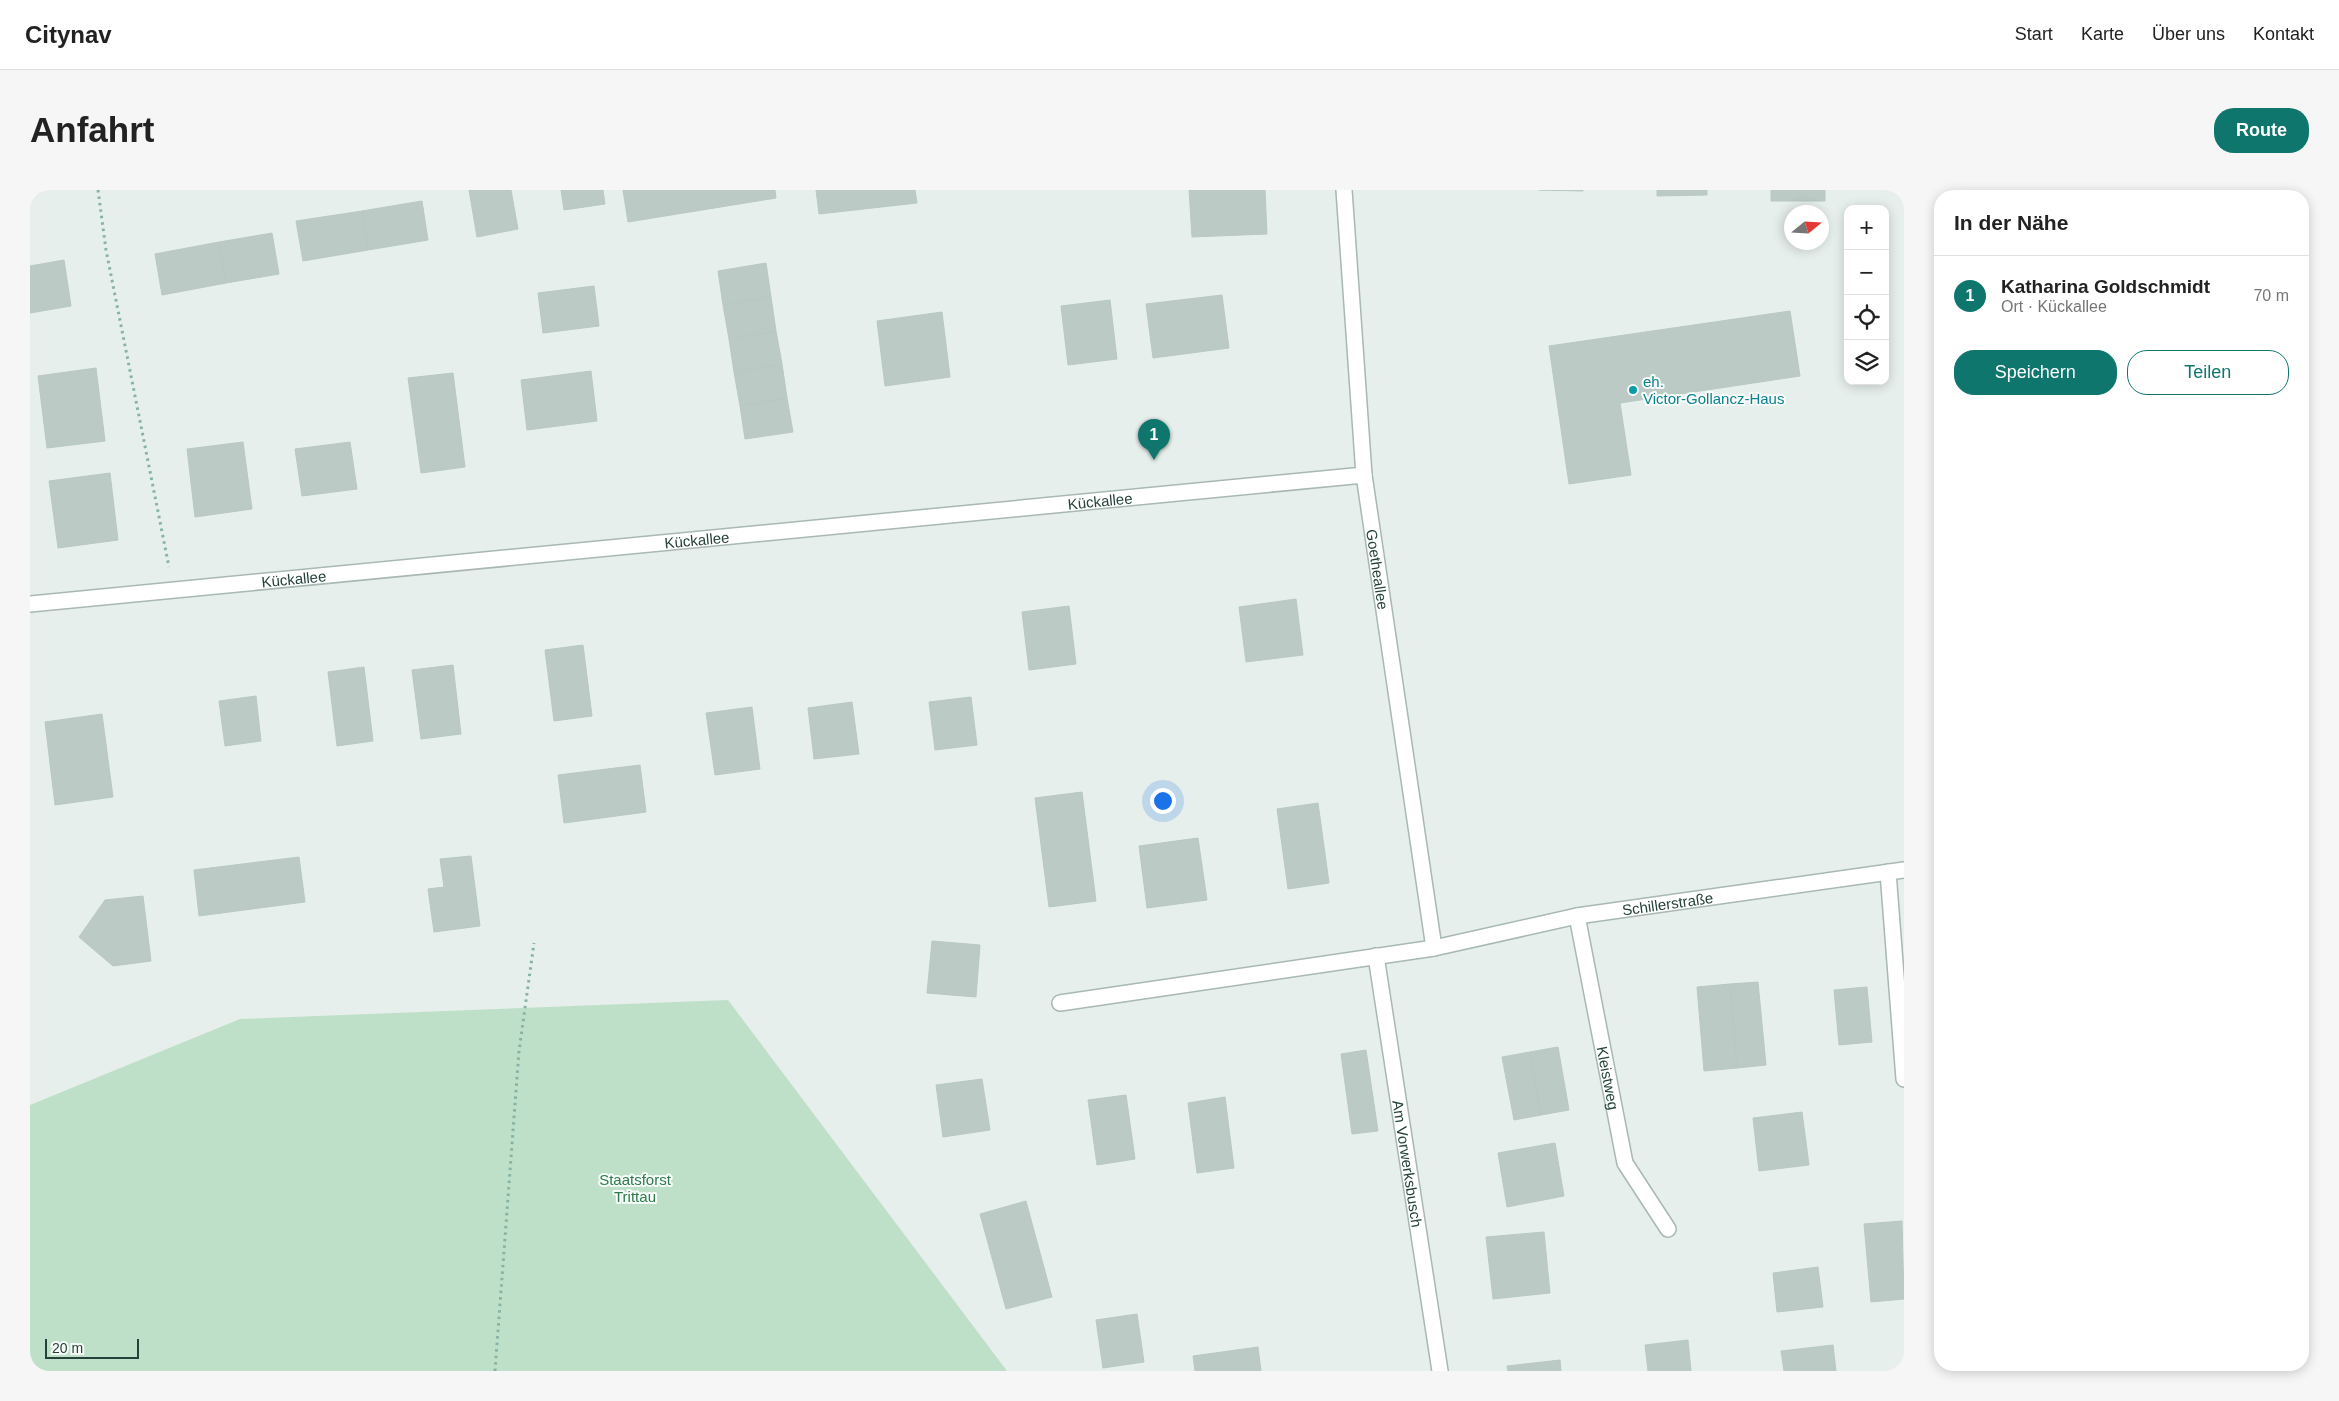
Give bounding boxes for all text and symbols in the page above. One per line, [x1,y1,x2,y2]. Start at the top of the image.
text: Citynav [25,21,112,48]
text: Start [2015,24,2053,44]
text: Karte [2081,24,2124,44]
text: Über uns [2152,24,2225,44]
text: Kontakt [2253,24,2314,44]
button: Route [2214,108,2309,153]
text: Anfahrt [30,110,154,149]
north arrow [1784,205,1829,250]
map controls [1844,205,1889,385]
button: + [1844,205,1889,250]
text: In der Nähe [1954,211,2068,234]
button: − [1844,250,1889,295]
text: Katharina Goldschmidt [2001,276,2210,297]
text: 1 [1966,287,1974,304]
text: 70 m [2253,287,2289,304]
button: locate [1844,295,1889,340]
text: Ort · Kückallee [2001,298,2107,315]
button: layers [1844,340,1889,385]
button: Speichern [1954,350,2117,395]
button: Teilen [2127,350,2289,395]
place label: eh. Victor-Gollancz-Haus [1643,373,1784,407]
marker: eh. Victor-Gollancz-Haus [1627,384,1639,396]
pin: 1 [1138,419,1170,460]
street label: Kückallee [1067,489,1133,512]
street label: Kückallee [664,528,730,551]
street label: Goetheallee [1364,528,1392,611]
street label: Kückallee [261,567,327,590]
your location [1150,788,1176,814]
street label: Schillerstraße [1621,888,1714,918]
street label: Kleistweg [1594,1045,1623,1111]
street label: Am Vorwerksbusch [1390,1099,1426,1228]
park label: Staatsforst Trittau [599,1171,672,1205]
scale bar [45,1336,139,1359]
text: 20 m [52,1340,83,1356]

